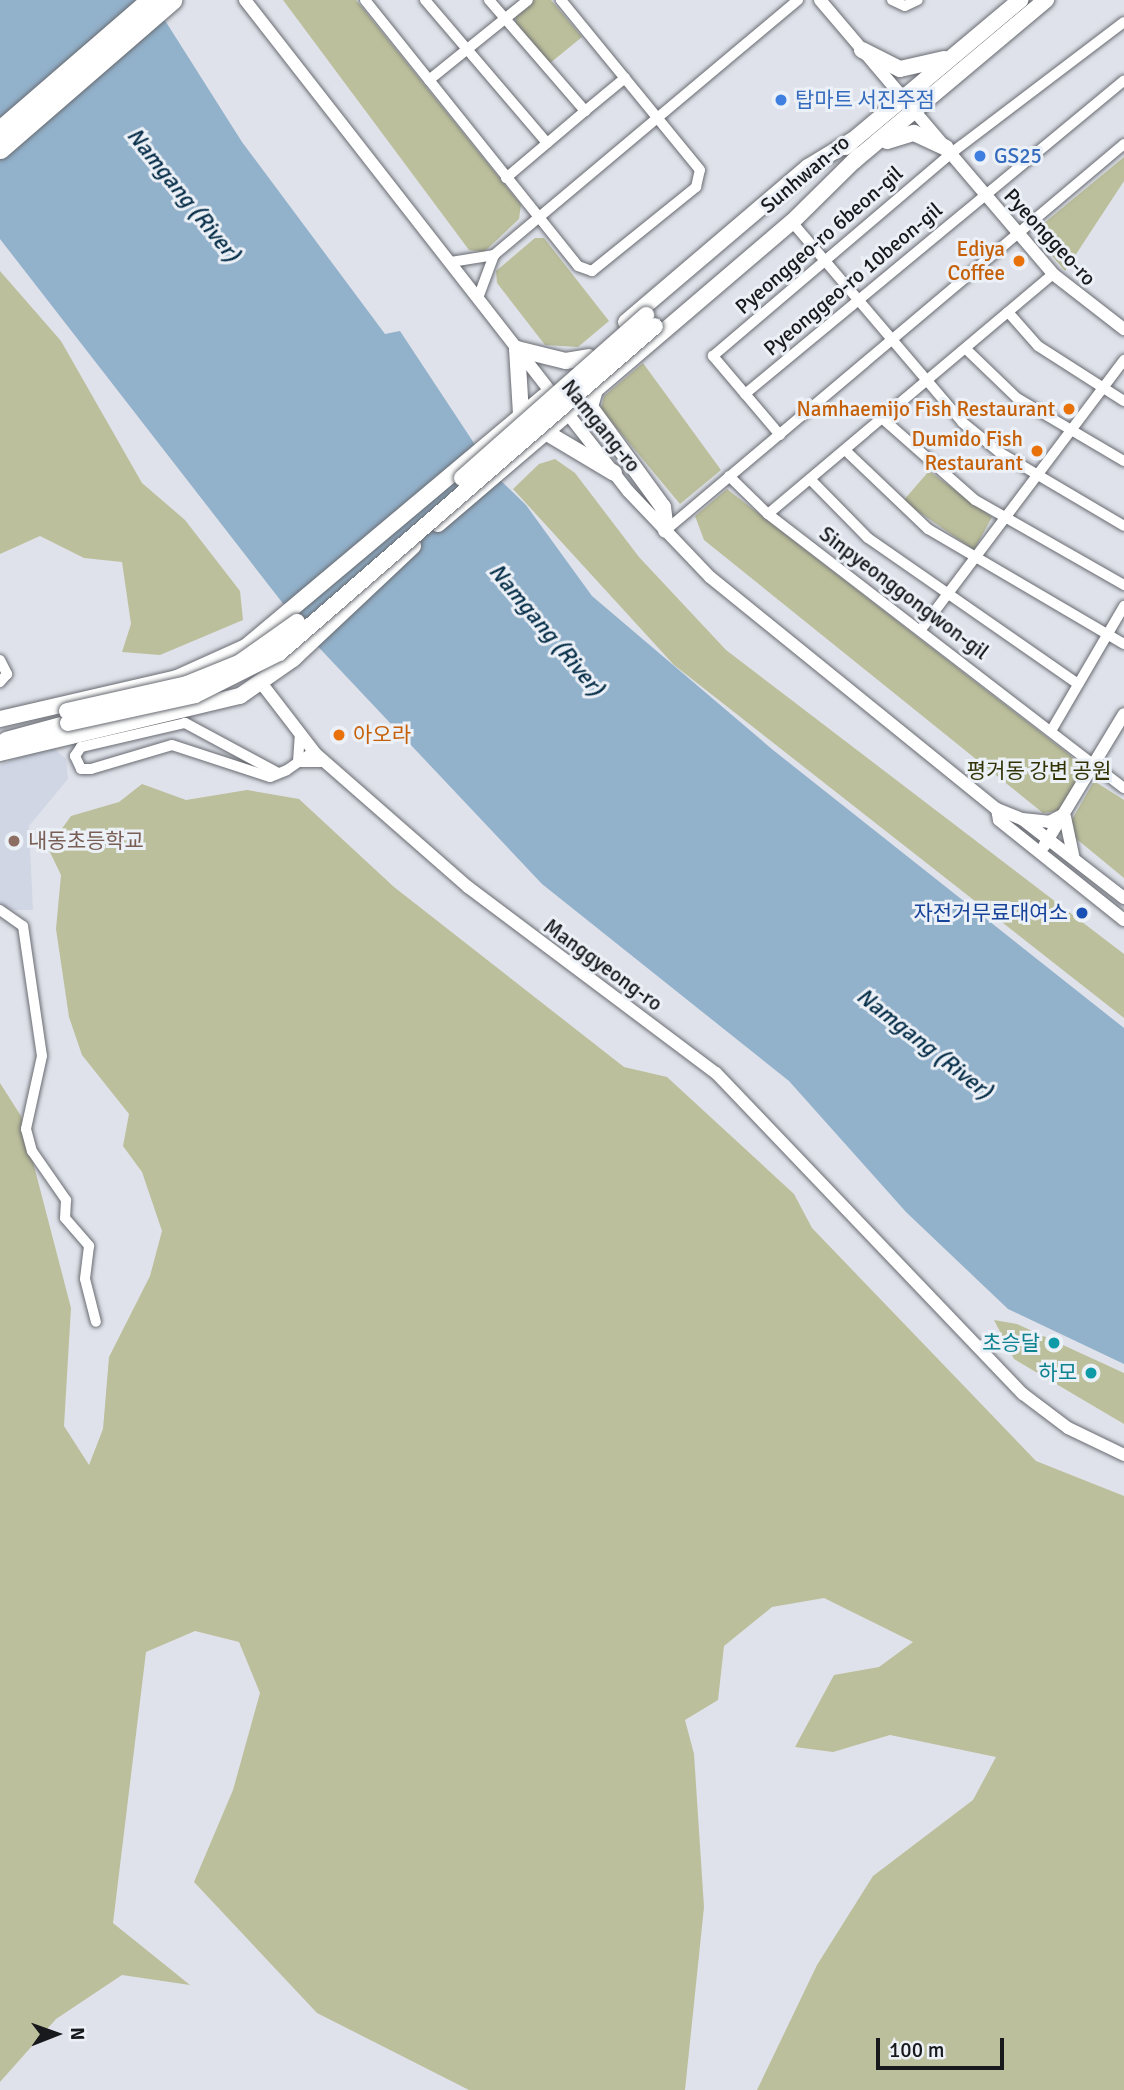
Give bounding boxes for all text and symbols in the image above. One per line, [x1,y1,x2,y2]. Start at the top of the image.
place label: 탑마트 서진주점 [795,87,935,113]
marker: 탑마트 서진주점 [773,92,789,108]
water label: Namgang (River) [121,122,245,268]
street label: Sunhwan-ro [755,130,855,218]
place label: GS25 [994,143,1042,169]
marker: GS25 [972,148,988,164]
street label: Pyeonggeo-ro 6beon-gil [730,160,908,320]
street label: Pyeonggeo-ro [999,183,1101,291]
street label: Pyeonggeo-ro 10beon-gil [759,197,947,361]
place label: Ediya Coffee [947,236,1005,286]
marker: Ediya Coffee [1011,253,1027,269]
street label: Namgang-ro [556,375,646,477]
place label: Namhaemijo Fish Restaurant [797,396,1055,422]
marker: Namhaemijo Fish Restaurant [1061,401,1077,417]
place label: Dumido Fish Restaurant [912,426,1023,476]
marker: Dumido Fish Restaurant [1029,443,1045,459]
street label: Sinpyeonggongwon-gil [814,521,994,665]
water label: Namgang (River) [483,558,609,702]
place label: 아오라 [353,722,411,748]
marker: 아오라 [331,727,347,743]
park label: 평거동 강변 공원 [967,758,1111,784]
place label: 내동초등학교 [28,828,144,854]
marker: 내동초등학교 [6,833,22,849]
place label: 자전거무료대여소 [913,900,1068,926]
marker: 자전거무료대여소 [1074,905,1090,921]
street label: Manggyeong-ro [539,914,667,1016]
water label: Namgang (River) [851,983,997,1105]
place label: 초승달 [982,1330,1040,1356]
marker: 초승달 [1046,1335,1062,1351]
place label: 하모 [1038,1360,1077,1386]
marker: 하모 [1083,1365,1099,1381]
north arrow [21,1999,91,2069]
scale bar [879,2024,1007,2068]
text: N [65,2027,89,2040]
text: 100 m [889,2037,944,2063]

